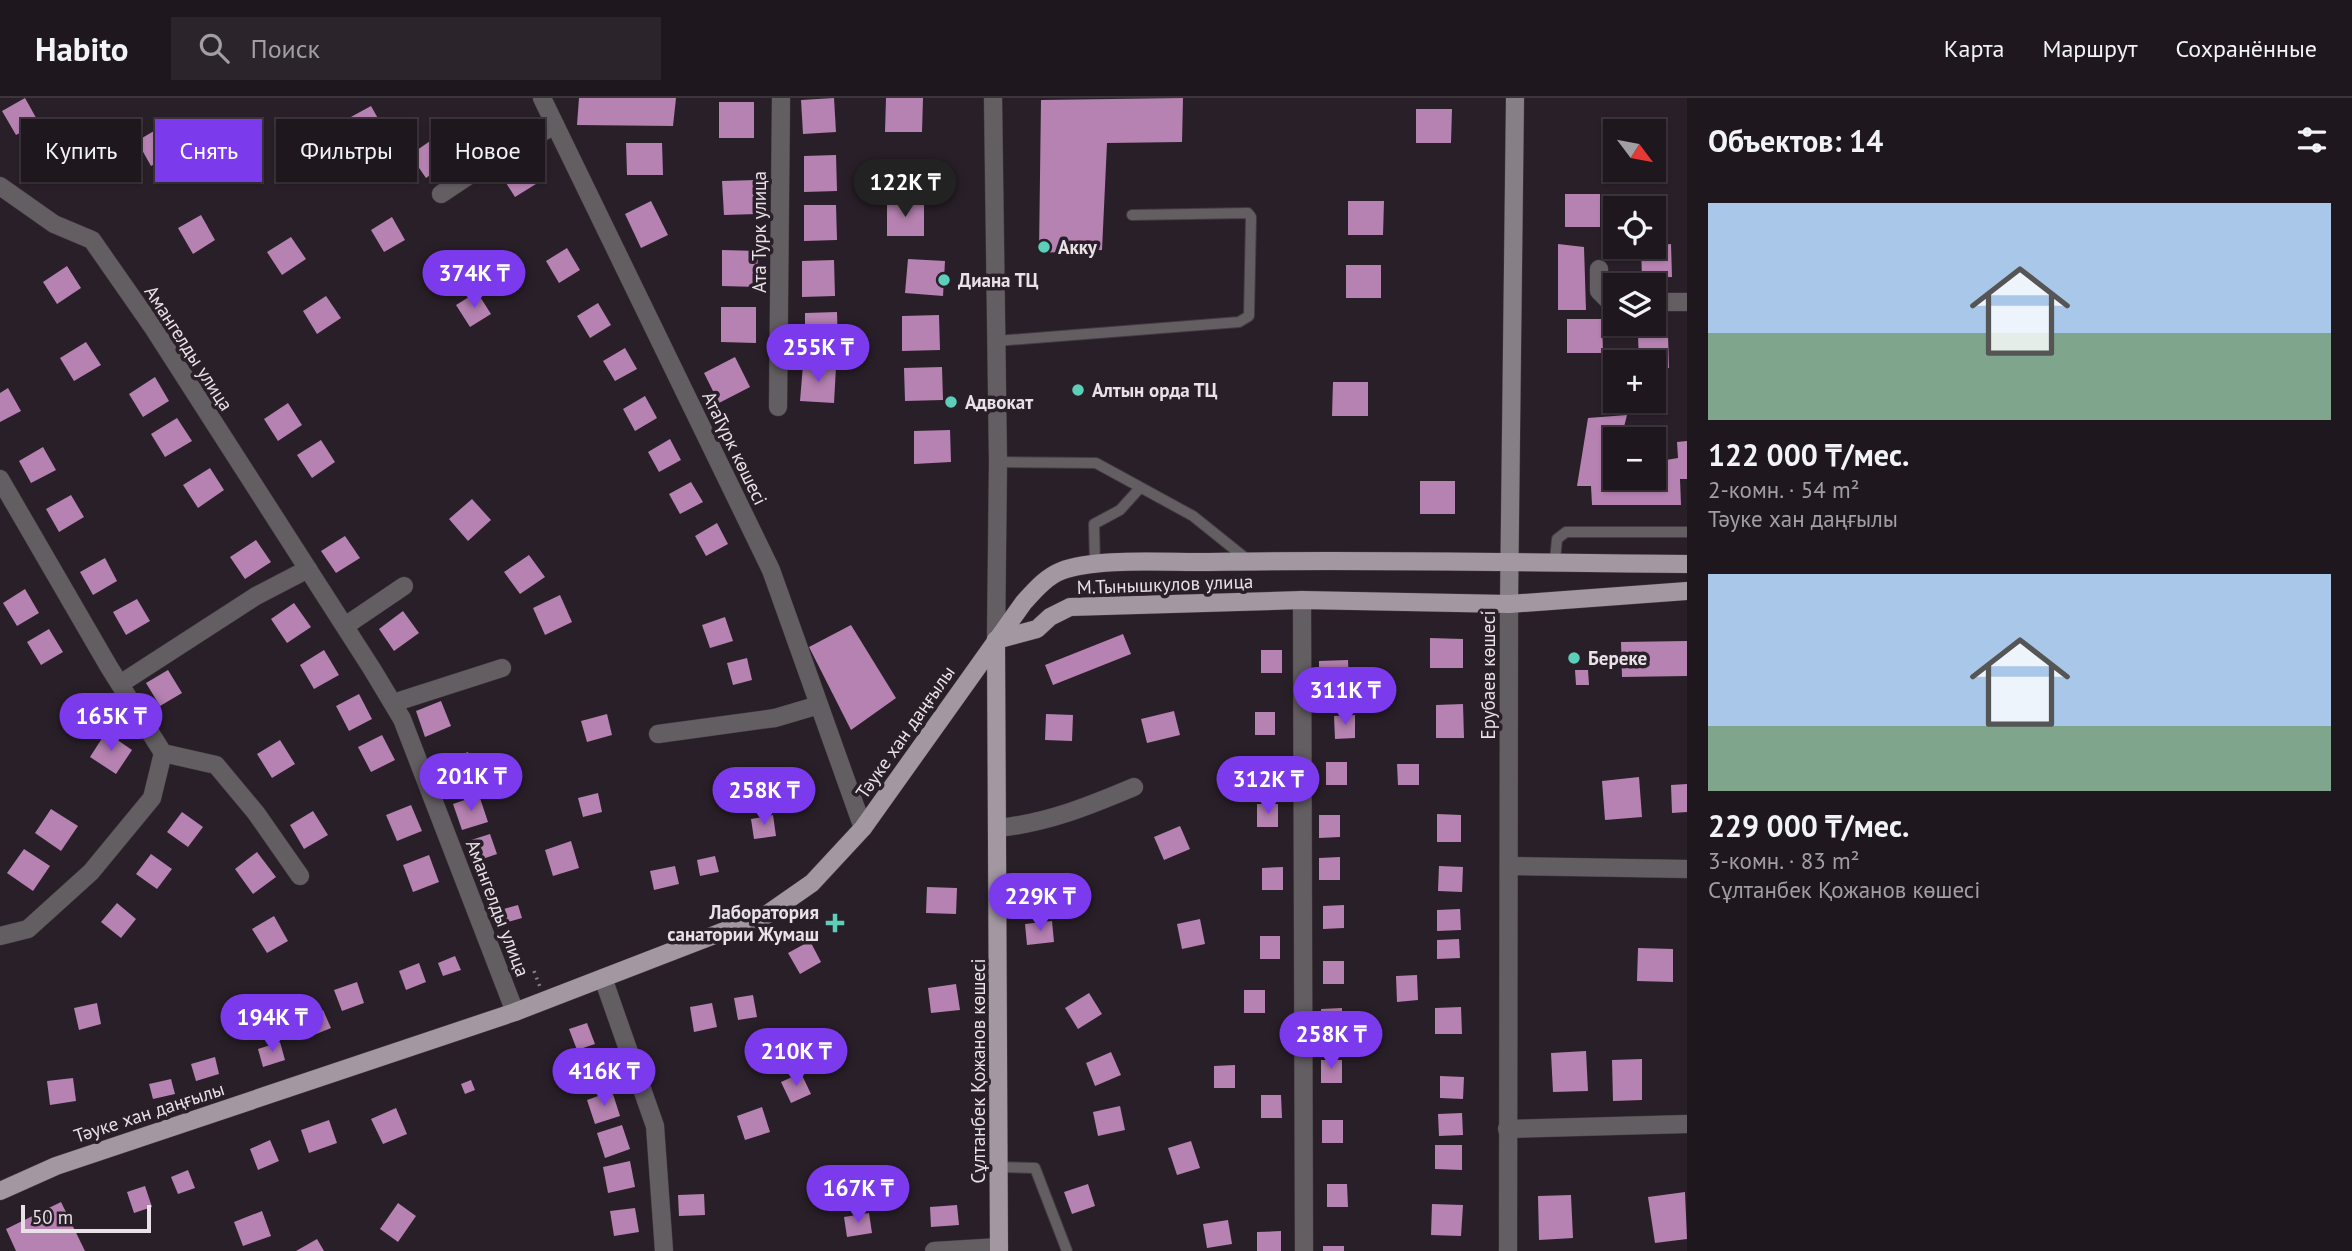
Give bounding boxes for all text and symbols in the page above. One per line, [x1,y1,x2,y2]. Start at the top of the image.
search box [171,17,661,80]
text: Habito [35,27,129,70]
icon: search [195,29,233,67]
text: Поиск [251,32,320,65]
text: Карта [1944,33,2004,64]
text: Маршрут [2042,33,2137,64]
text: Сохранённые [2175,33,2317,64]
chip: Купить [21,119,141,182]
chip: Снять [155,119,262,182]
chip: Фильтры [276,119,417,182]
chip: Новое [431,119,545,182]
north arrow [1603,119,1666,182]
map controls [1603,119,1666,490]
text: Объектов: 14 [1708,121,1883,160]
icon: filters [2293,121,2331,159]
pin: 122K ₸ [848,159,962,219]
text: 122K ₸ [869,167,941,196]
street label: Ата Турк улица [747,171,771,293]
button: locate [1603,196,1666,259]
place label: Акку [1058,235,1098,259]
marker: Акку [1036,239,1052,255]
icon: home [1957,248,2083,374]
pin: 374K ₸ [417,250,531,310]
text: 374K ₸ [438,258,510,287]
place label: Диана ТЦ [958,268,1038,292]
marker: Диана ТЦ [936,272,952,288]
button: layers [1603,273,1666,336]
street label: Амангелды улица [140,281,238,415]
pin: 255K ₸ [761,324,875,384]
text: 255K ₸ [782,332,854,361]
button: + [1603,350,1666,413]
place label: Алтын орда ТЦ [1092,378,1218,402]
marker: Алтын орда ТЦ [1070,382,1086,398]
street label: АтаТүрк көшесі [697,387,773,509]
place label: Адвокат [965,390,1033,414]
marker: Адвокат [943,394,959,410]
button: − [1603,427,1666,490]
text: 122 000 ₸/мес. [1708,435,1909,474]
text: 2-комн. · 54 m² [1708,475,1860,504]
text: Тәуке хан даңғылы [1708,504,1898,533]
street label: М.Тынышкулов улица [1076,569,1254,599]
street label: Ерубаев көшесі [1476,610,1500,740]
icon: home [1957,619,2083,745]
place label: Береке [1588,646,1647,670]
marker: Береке [1566,650,1582,666]
street label: Тәуке хан даңғылы [850,661,960,803]
pin: 311K ₸ [1288,668,1402,727]
text: 311K ₸ [1309,675,1381,704]
pin: 165K ₸ [54,694,168,753]
text: 165K ₸ [75,701,147,730]
pin: 201K ₸ [414,754,528,813]
pin: 312K ₸ [1211,756,1325,816]
text: 201K ₸ [435,761,507,790]
text: 312K ₸ [1232,764,1304,793]
pin: 258K ₸ [707,768,821,827]
text: 258K ₸ [728,775,800,804]
text: 229 000 ₸/мес. [1708,806,1909,845]
street label: Амангелды улица [461,836,535,980]
text: 3-комн. · 83 m² [1708,846,1860,875]
pin: 229K ₸ [983,874,1097,933]
text: Сұлтанбек Қожанов көшесі [1708,875,1980,904]
text: 229K ₸ [1004,881,1076,910]
place label: Лаборатория санатории Жумаш [667,900,819,946]
marker: Лаборатория санатории Жумаш [825,913,845,933]
street label: Сұлтанбек Қожанов көшесі [966,958,990,1184]
pin: 194K ₸ [215,995,329,1054]
text: 194K ₸ [236,1002,308,1031]
pin: 258K ₸ [1274,1012,1388,1071]
text: 258K ₸ [1295,1019,1367,1048]
pin: 210K ₸ [739,1028,853,1088]
text: 210K ₸ [760,1036,832,1065]
pin: 416K ₸ [547,1048,661,1108]
text: 416K ₸ [568,1056,640,1085]
street label: Тәуке хан даңғылы [71,1076,227,1148]
pin: 167K ₸ [801,1166,915,1225]
text: 167K ₸ [822,1173,894,1202]
scale bar [21,1202,150,1234]
text: 50 m [32,1205,73,1229]

